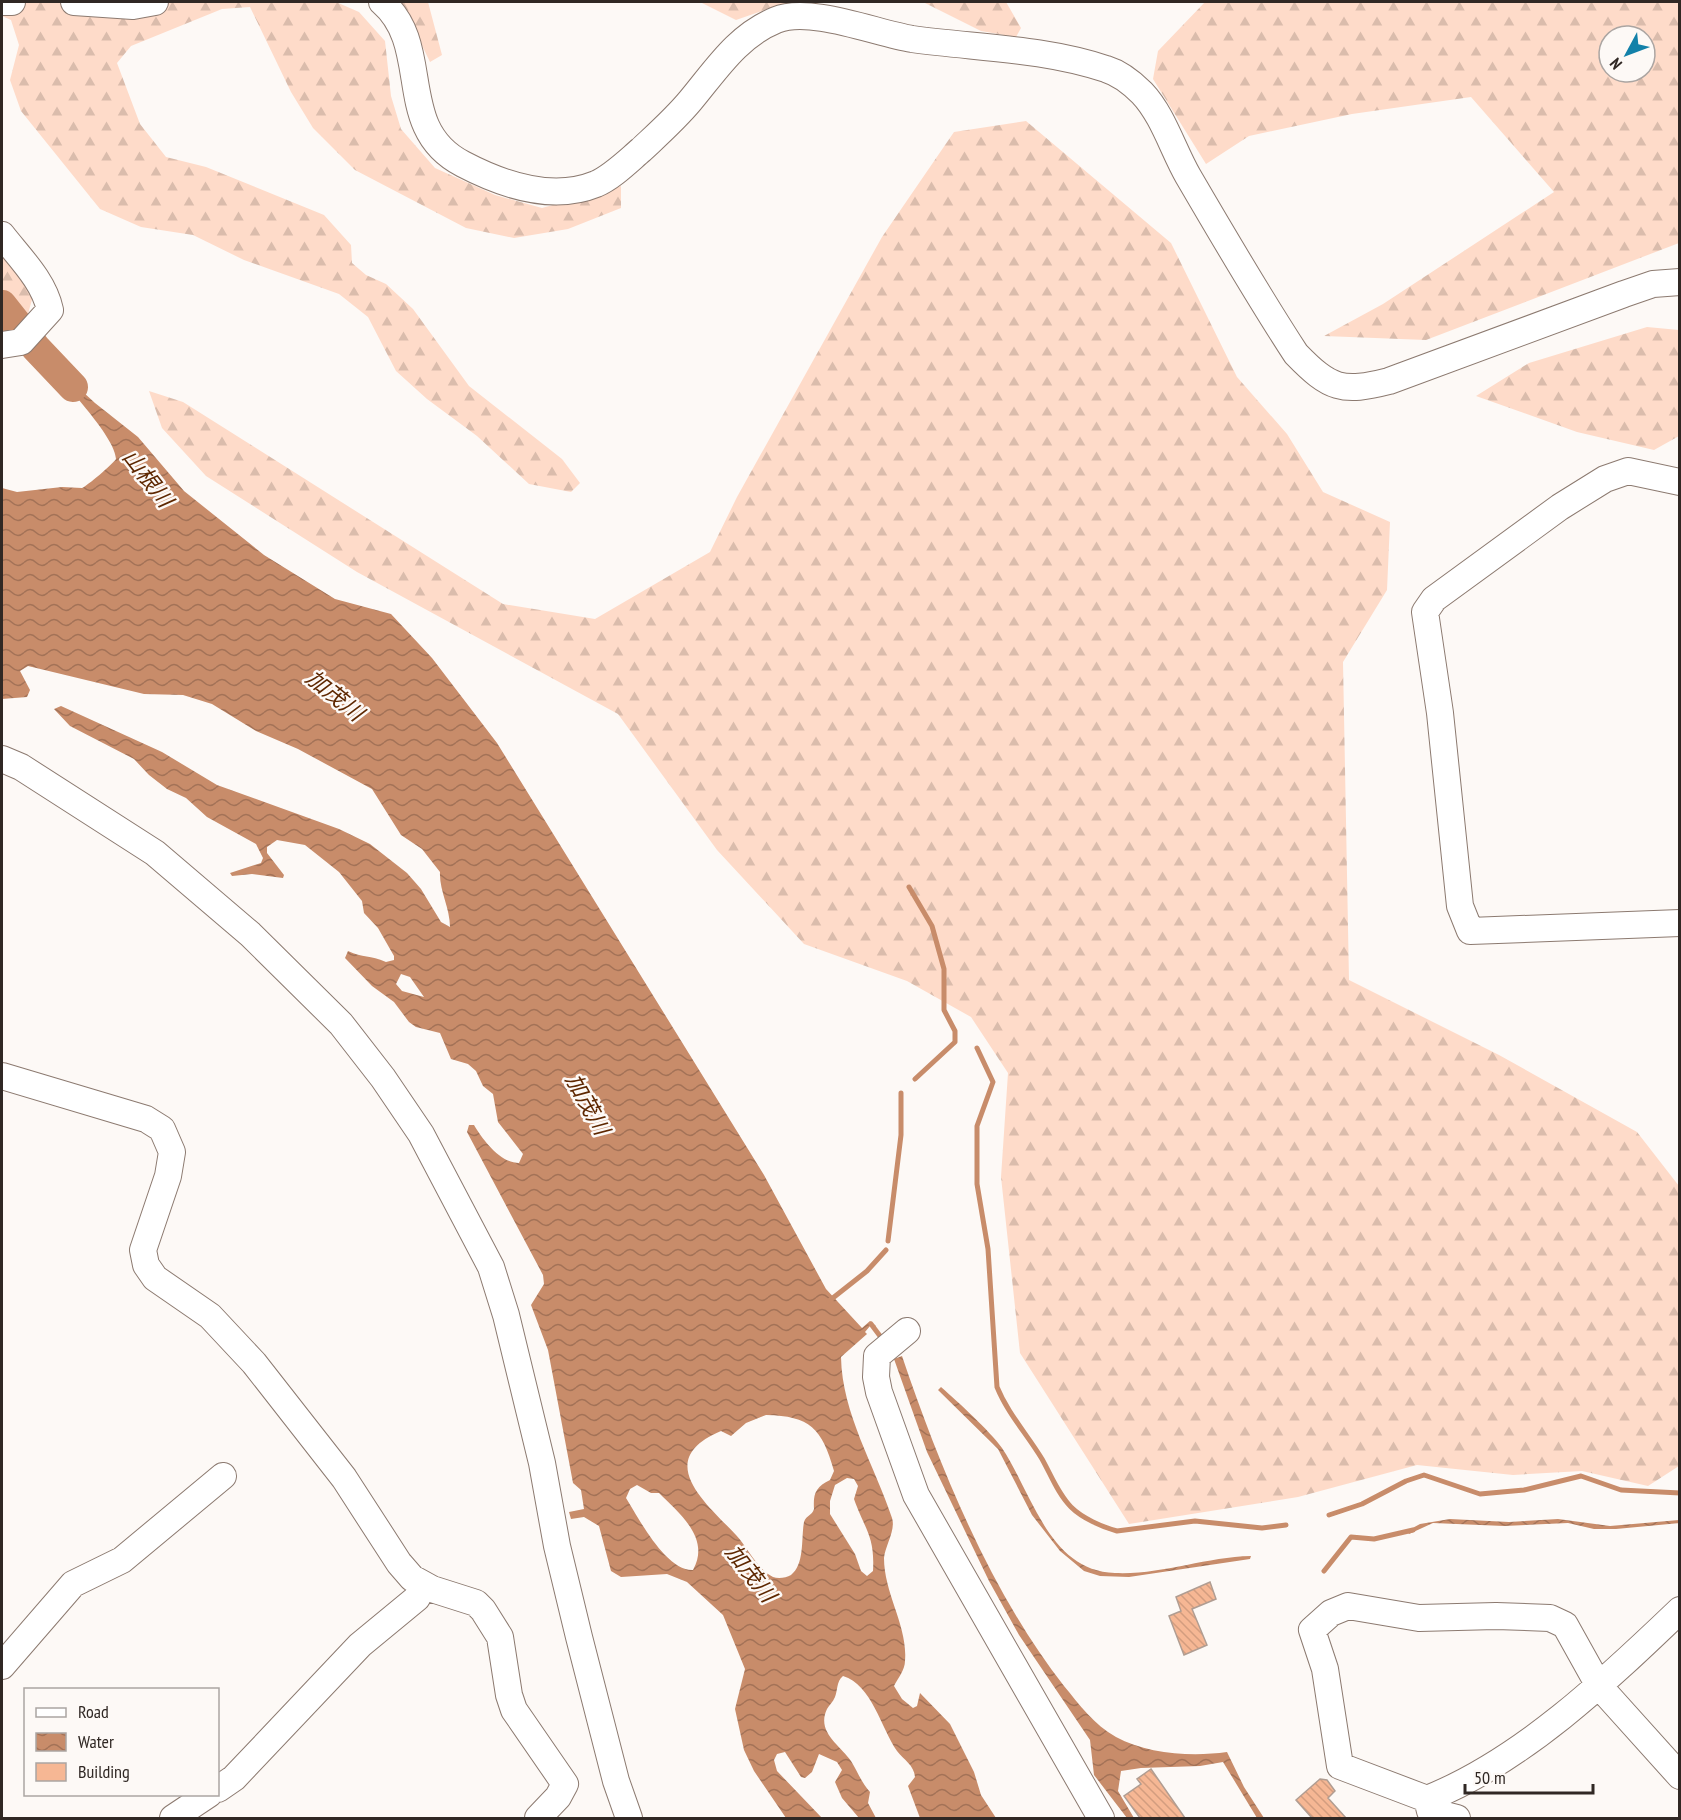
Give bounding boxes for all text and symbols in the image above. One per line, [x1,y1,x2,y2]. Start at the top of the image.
north arrow [1597,24,1657,84]
text: N [1605,54,1626,74]
water label: 山根川 [117,443,181,514]
water label: 加茂川 [301,663,371,728]
water label: 加茂川 [560,1068,617,1141]
water label: 加茂川 [720,1538,784,1609]
legend [24,1688,219,1796]
text: Road [78,1700,109,1723]
text: Water [78,1730,114,1753]
scale bar [1465,1757,1592,1795]
text: Building [78,1760,130,1783]
text: 50 m [1474,1766,1506,1789]

